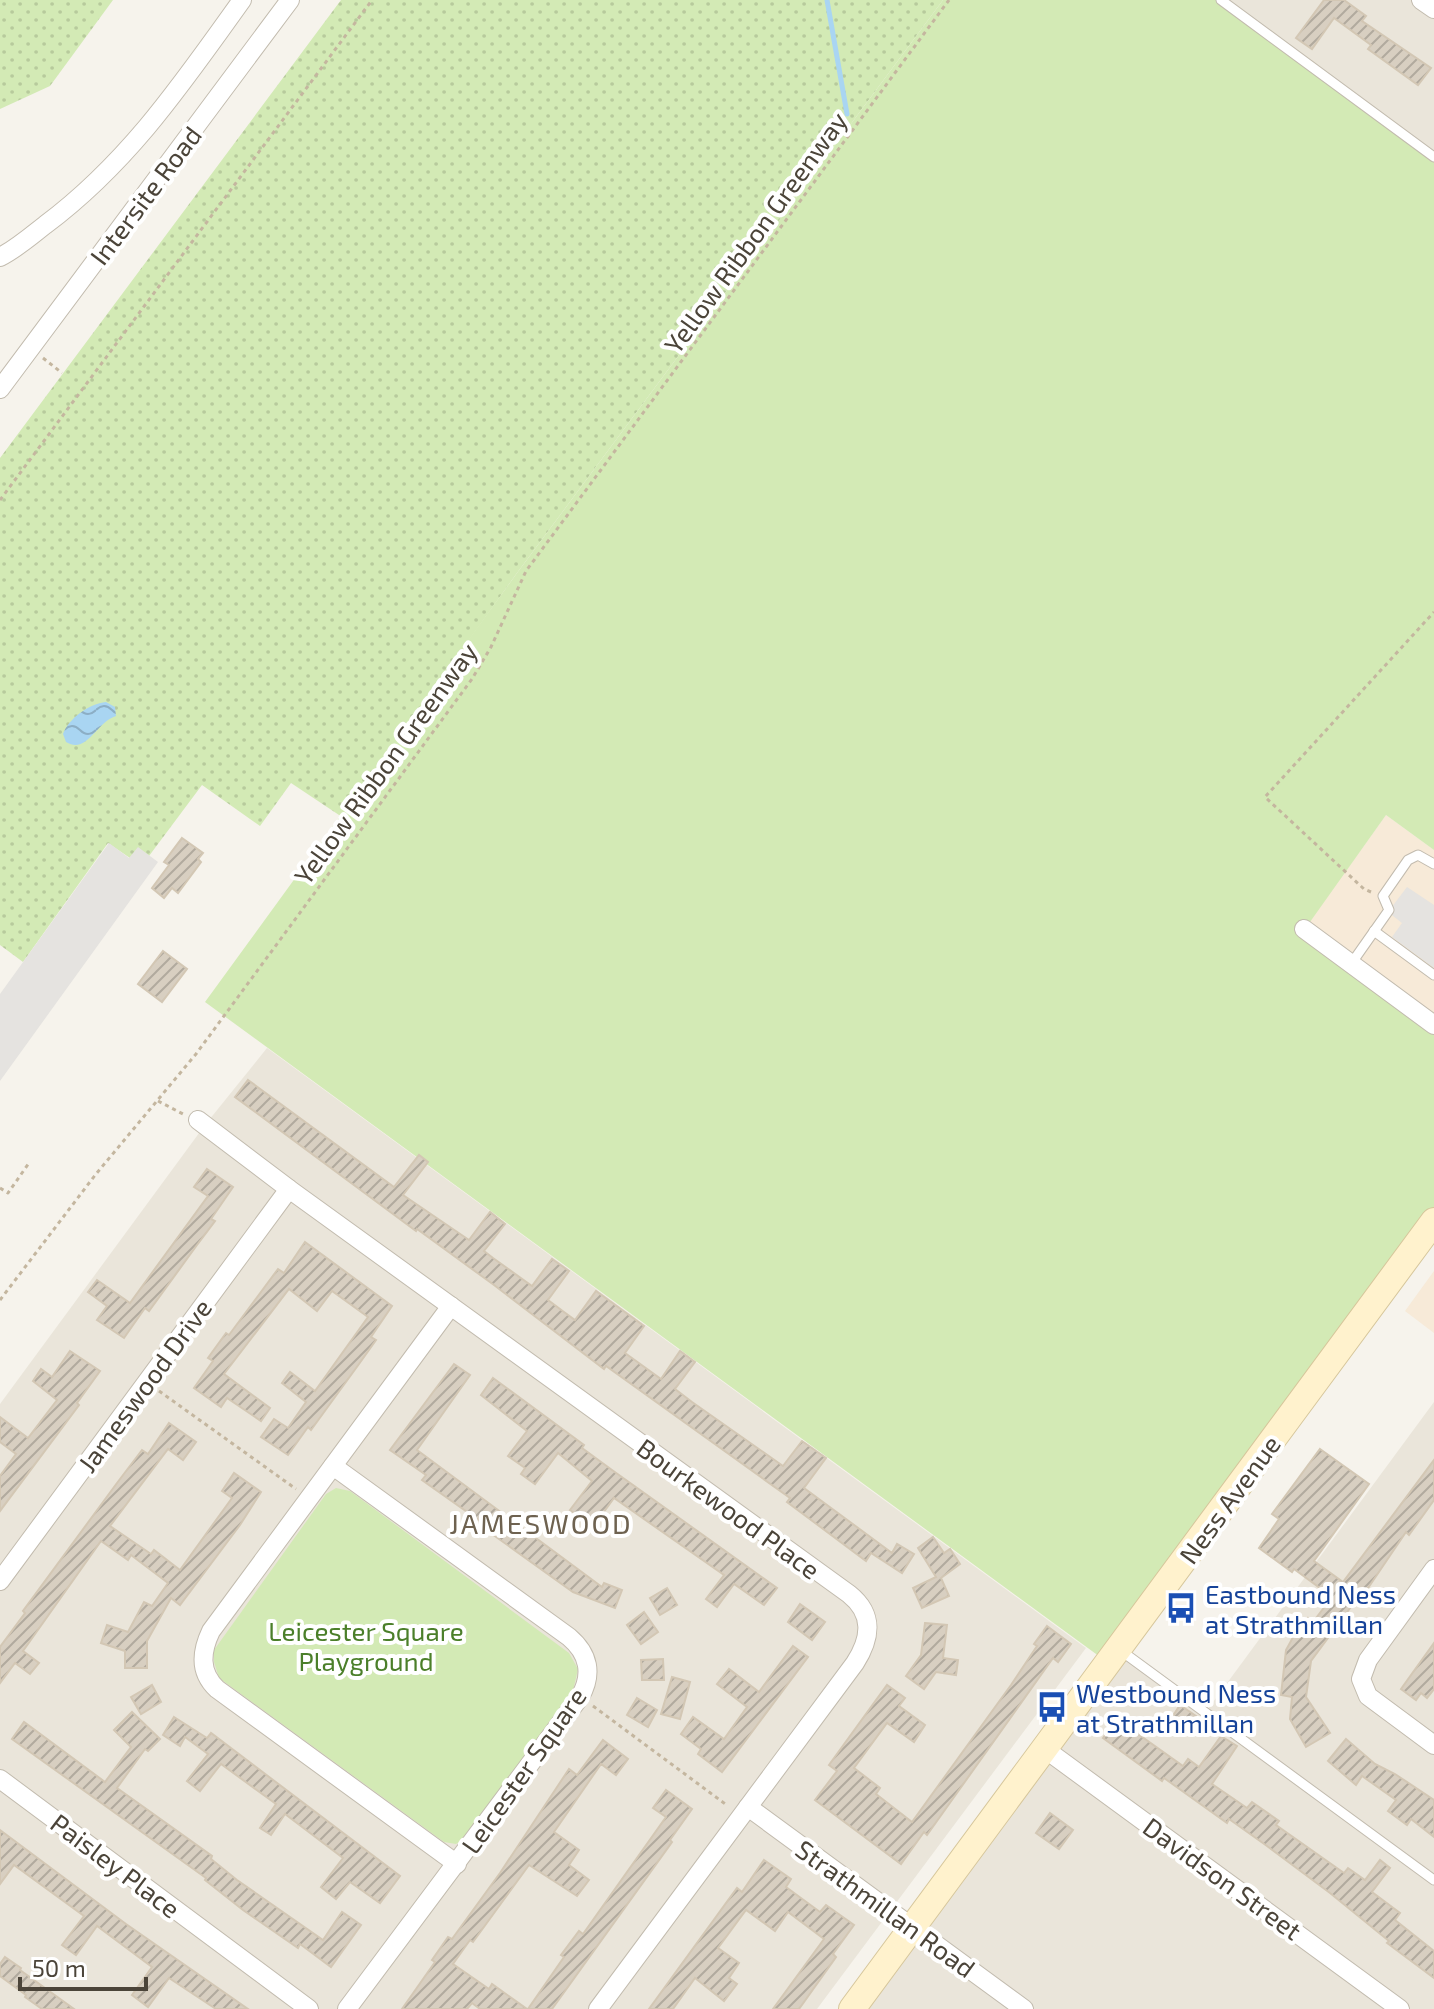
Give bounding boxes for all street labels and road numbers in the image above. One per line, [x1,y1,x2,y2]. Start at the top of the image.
street label: Yellow Ribbon Greenway [657,105,853,359]
street label: Intersite Road [83,120,207,270]
street label: Yellow Ribbon Greenway [287,636,483,890]
street label: Jameswood Drive [71,1292,217,1478]
street label: Ness Avenue [1172,1429,1286,1569]
street label: Bourkewood Place [632,1431,826,1585]
street label: Leicester Square [454,1681,592,1859]
street label: Paisley Place [45,1806,187,1924]
street label: Davidson Street [1138,1810,1308,1946]
street label: Strathmillan Road [790,1833,982,1983]

